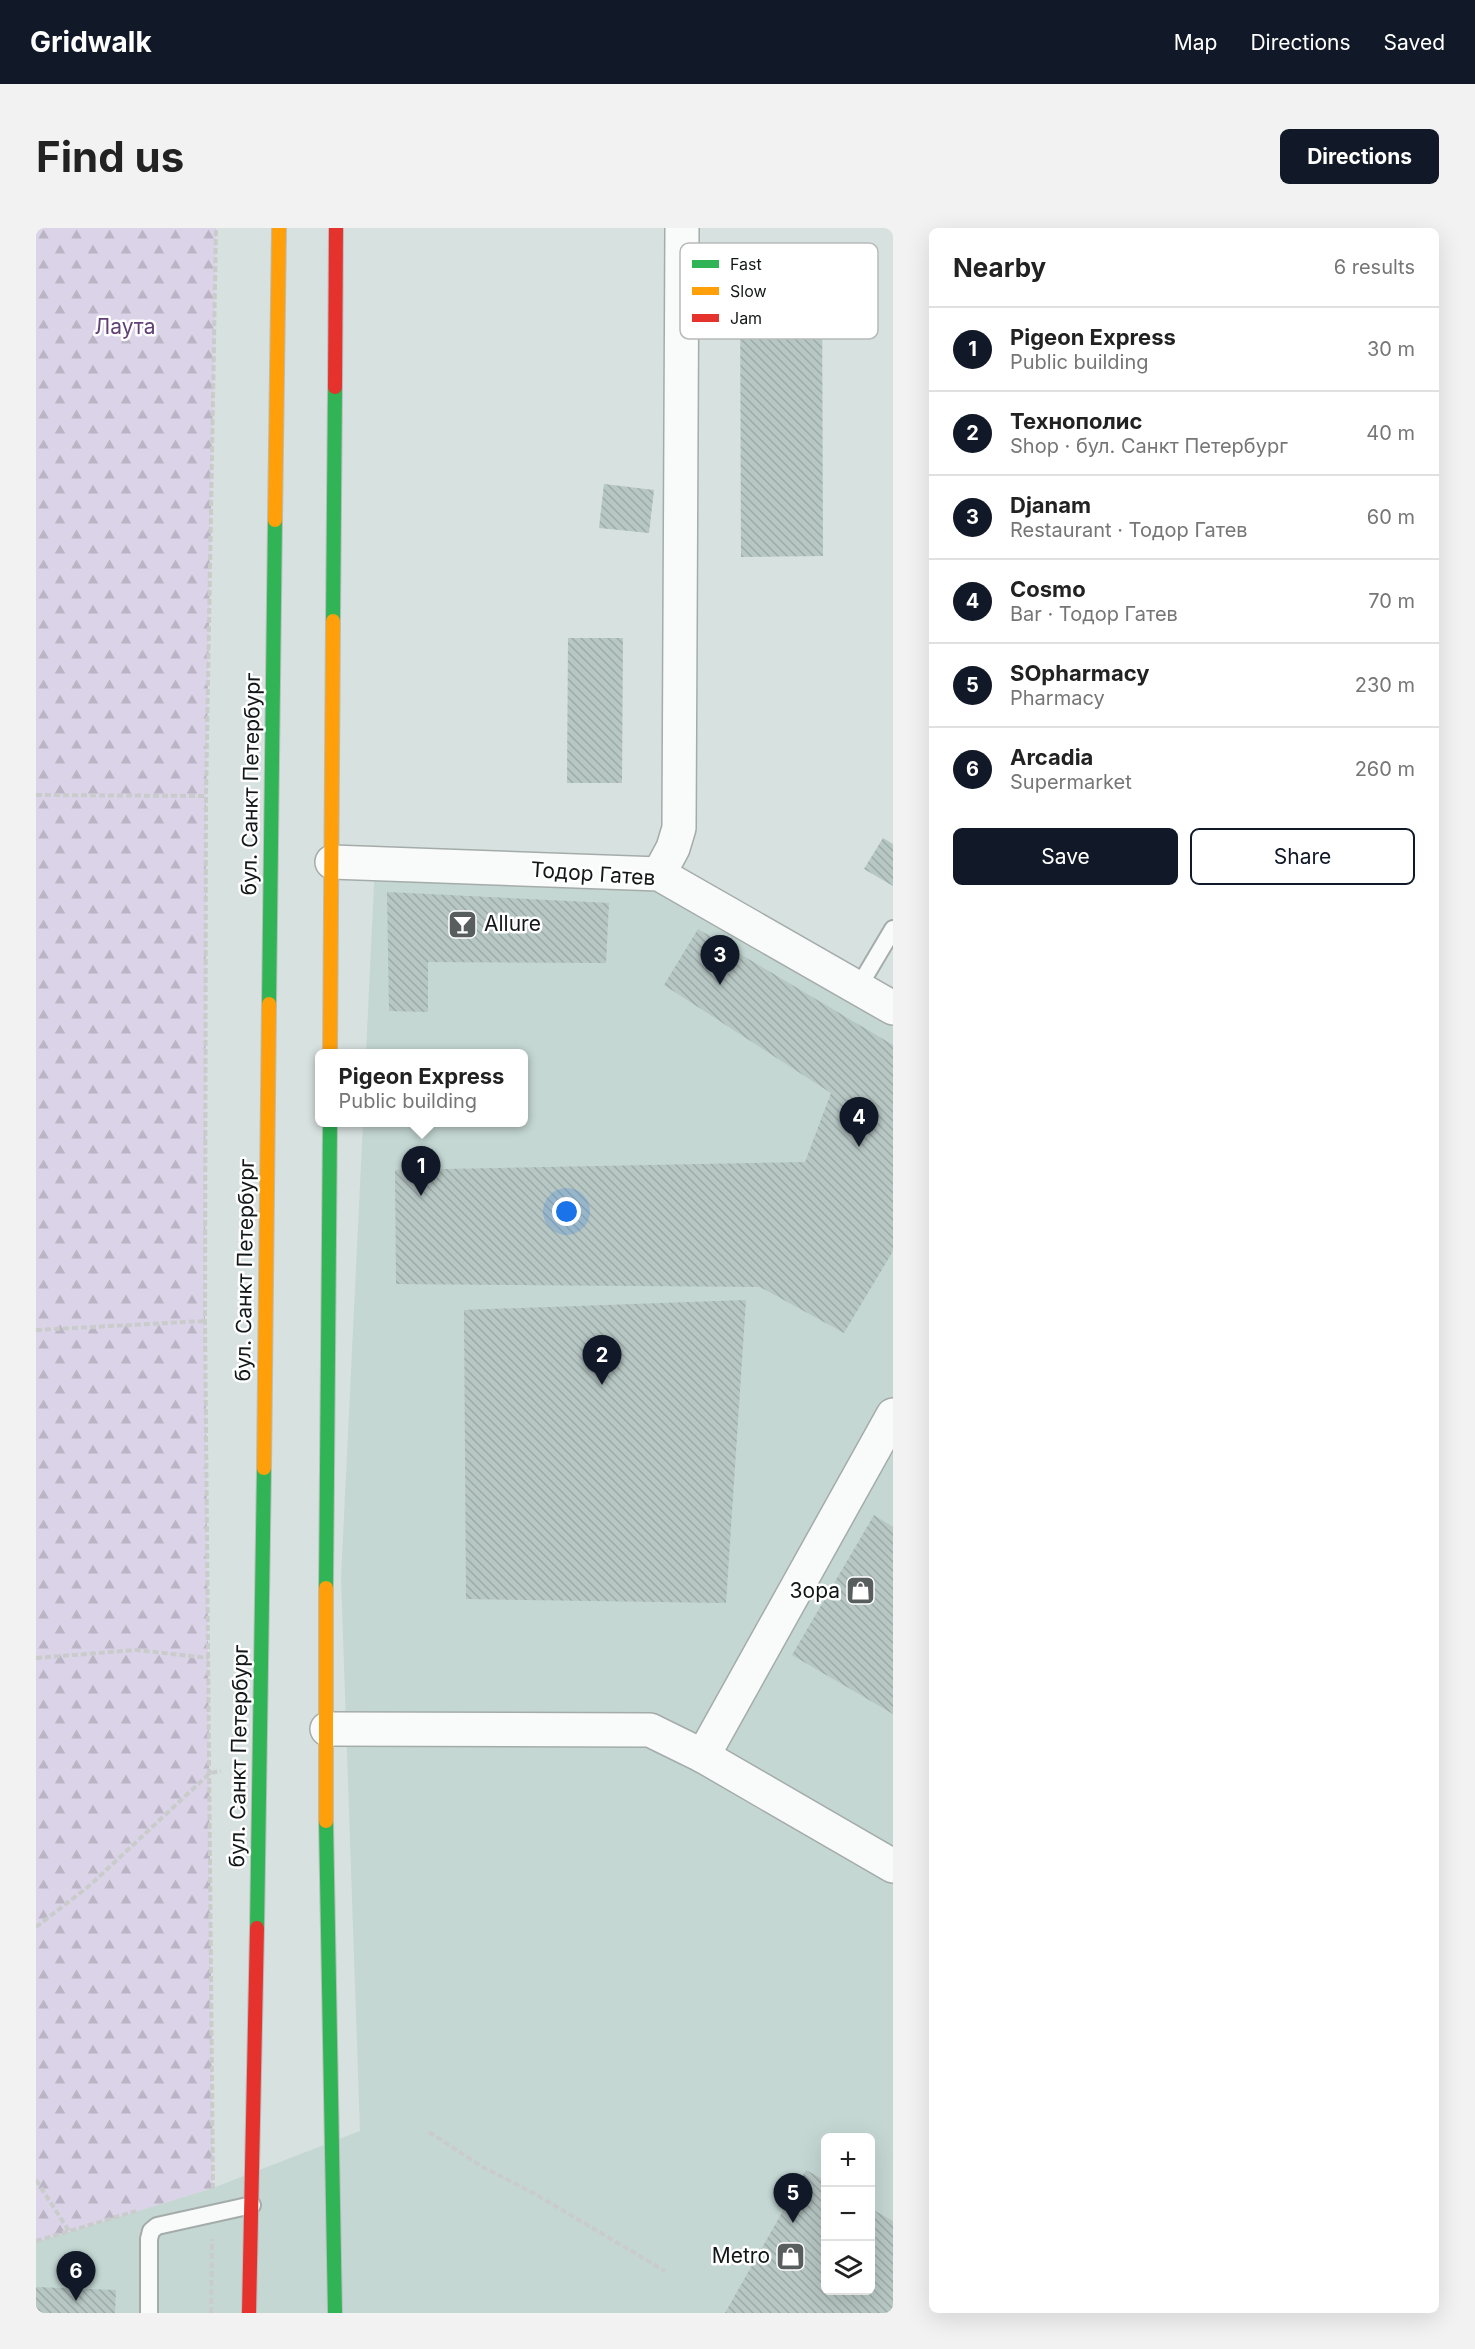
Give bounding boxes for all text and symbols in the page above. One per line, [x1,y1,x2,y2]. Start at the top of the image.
text: Gridwalk [30,25,152,59]
text: Map [1174,30,1217,55]
text: Directions [1250,30,1351,55]
text: Saved [1384,30,1445,55]
button: Directions [1280,129,1439,184]
text: Find us [36,131,184,182]
legend [680,243,878,339]
text: Nearby [953,252,1046,283]
text: Fast [730,254,762,274]
text: 6 results [1334,255,1415,279]
text: Slow [730,281,767,301]
text: Jam [730,308,762,328]
park label: Лаута [95,314,155,339]
text: Pigeon Express [1010,324,1176,350]
text: 1 [968,337,977,361]
text: 30 m [1367,337,1415,361]
text: Public building [1010,350,1149,374]
text: Технополис [1010,408,1143,434]
text: 2 [966,421,979,445]
text: 40 m [1366,421,1415,445]
text: Shop · бул. Санкт Петербург [1010,434,1288,458]
text: Djanam [1010,492,1091,518]
text: 3 [966,505,979,529]
text: 60 m [1367,505,1415,529]
text: Restaurant · Тодор Гатев [1010,518,1248,542]
text: Cosmo [1010,576,1086,602]
text: 4 [966,589,979,613]
text: 70 m [1368,589,1415,613]
text: Bar · Тодор Гатев [1010,602,1178,626]
text: SOpharmacy [1010,660,1149,686]
street label: бул. Санкт Петербург [236,672,265,895]
text: 5 [966,673,979,697]
text: 230 m [1355,673,1415,697]
text: Pharmacy [1010,686,1105,710]
text: Arcadia [1010,744,1093,770]
text: 6 [966,757,979,781]
text: 260 m [1355,757,1415,781]
text: Supermarket [1010,770,1132,794]
button: Save [953,828,1178,885]
button: Share [1190,828,1415,885]
street label: Тодор Гатев [530,857,656,890]
bar icon: Allure [447,908,479,940]
place label: Allure [484,911,541,936]
pin: 3 [700,936,740,985]
popup [315,1049,528,1127]
text: Pigeon Express [339,1063,504,1089]
text: Public building [339,1089,477,1113]
pin: 4 [840,1098,878,1147]
pin: 1 [402,1146,440,1196]
street label: бул. Санкт Петербург [230,1158,259,1381]
your location [552,1197,581,1226]
pin: 2 [582,1336,622,1385]
shop icon: Зора [845,1575,877,1607]
place label: Зора [790,1578,840,1603]
street label: бул. Санкт Петербург [224,1644,253,1867]
map controls [821,2133,875,2295]
button: + [821,2133,875,2187]
pin: 5 [774,2174,813,2223]
button: − [821,2187,875,2241]
shop icon: Metro [775,2240,807,2272]
button: layers [821,2241,875,2295]
place label: Metro [712,2243,770,2268]
pin: 6 [56,2252,96,2301]

